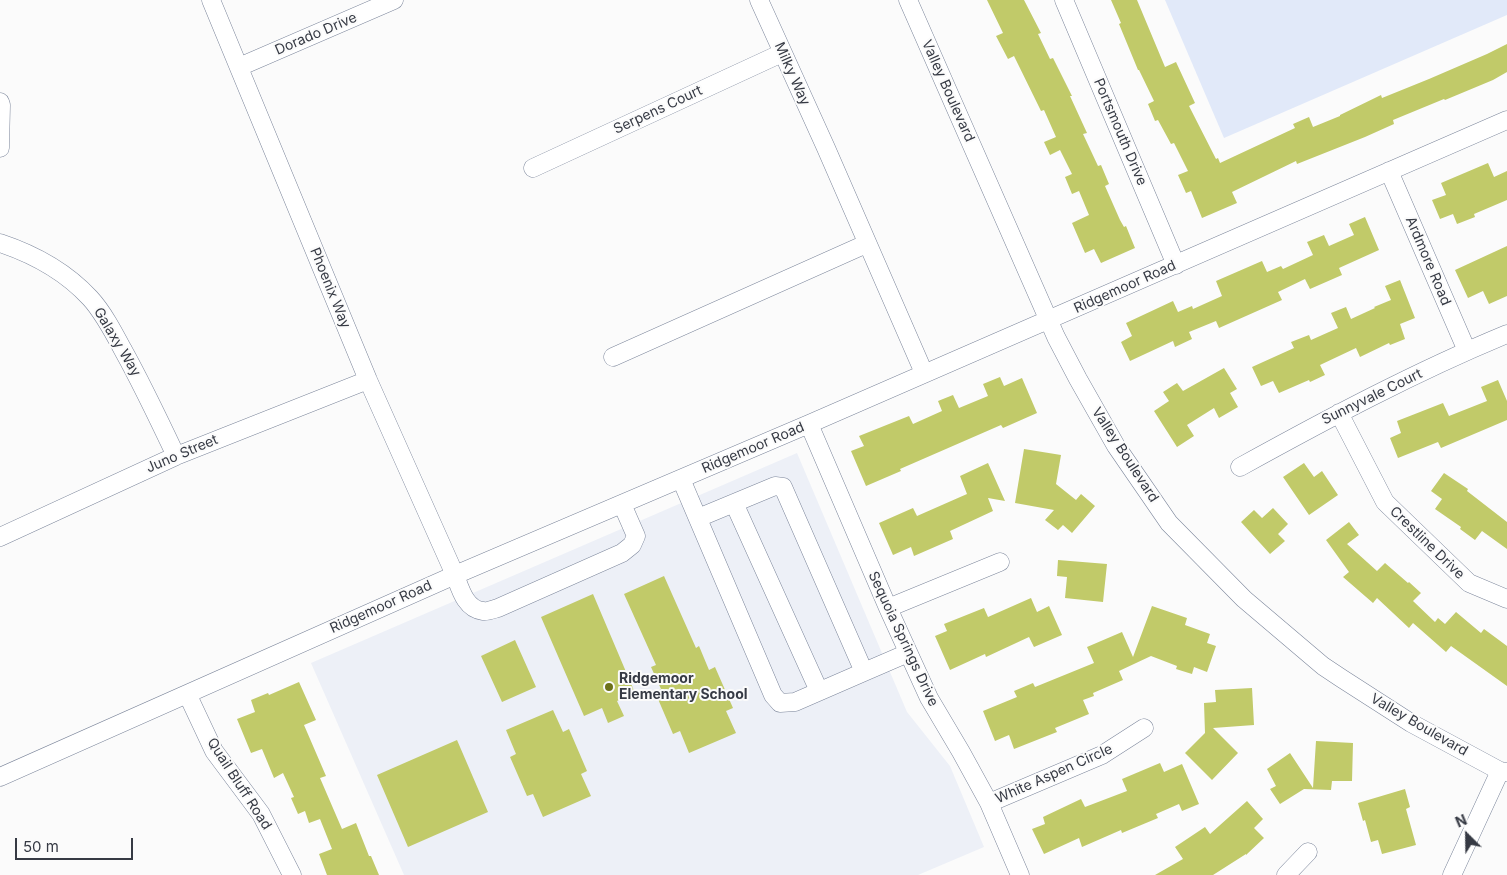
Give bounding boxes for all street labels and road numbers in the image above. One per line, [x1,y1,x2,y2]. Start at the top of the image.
street label: Dorado Drive [273,9,359,59]
street label: Valley Boulevard [918,37,978,145]
street label: Milky Way [771,40,813,108]
street label: Portsmouth Drive [1090,76,1150,188]
street label: Serpens Court [611,82,705,138]
street label: Ardmore Road [1402,214,1454,308]
street label: Phoenix Way [306,245,354,331]
street label: Ridgemoor Road [1071,257,1179,317]
street label: Galaxy Way [90,304,144,380]
street label: Sunnyvale Court [1319,365,1425,429]
street label: Valley Boulevard [1088,404,1162,506]
street label: Ridgemoor Road [699,419,807,477]
street label: Juno Street [144,431,220,477]
street label: Crestline Drive [1386,503,1468,583]
street label: Sequoia Springs Drive [864,569,942,709]
street label: Ridgemoor Road [327,577,435,637]
street label: Valley Boulevard [1367,690,1471,760]
street label: Quail Bluff Road [203,735,275,833]
street label: White Aspen Circle [993,741,1115,807]

